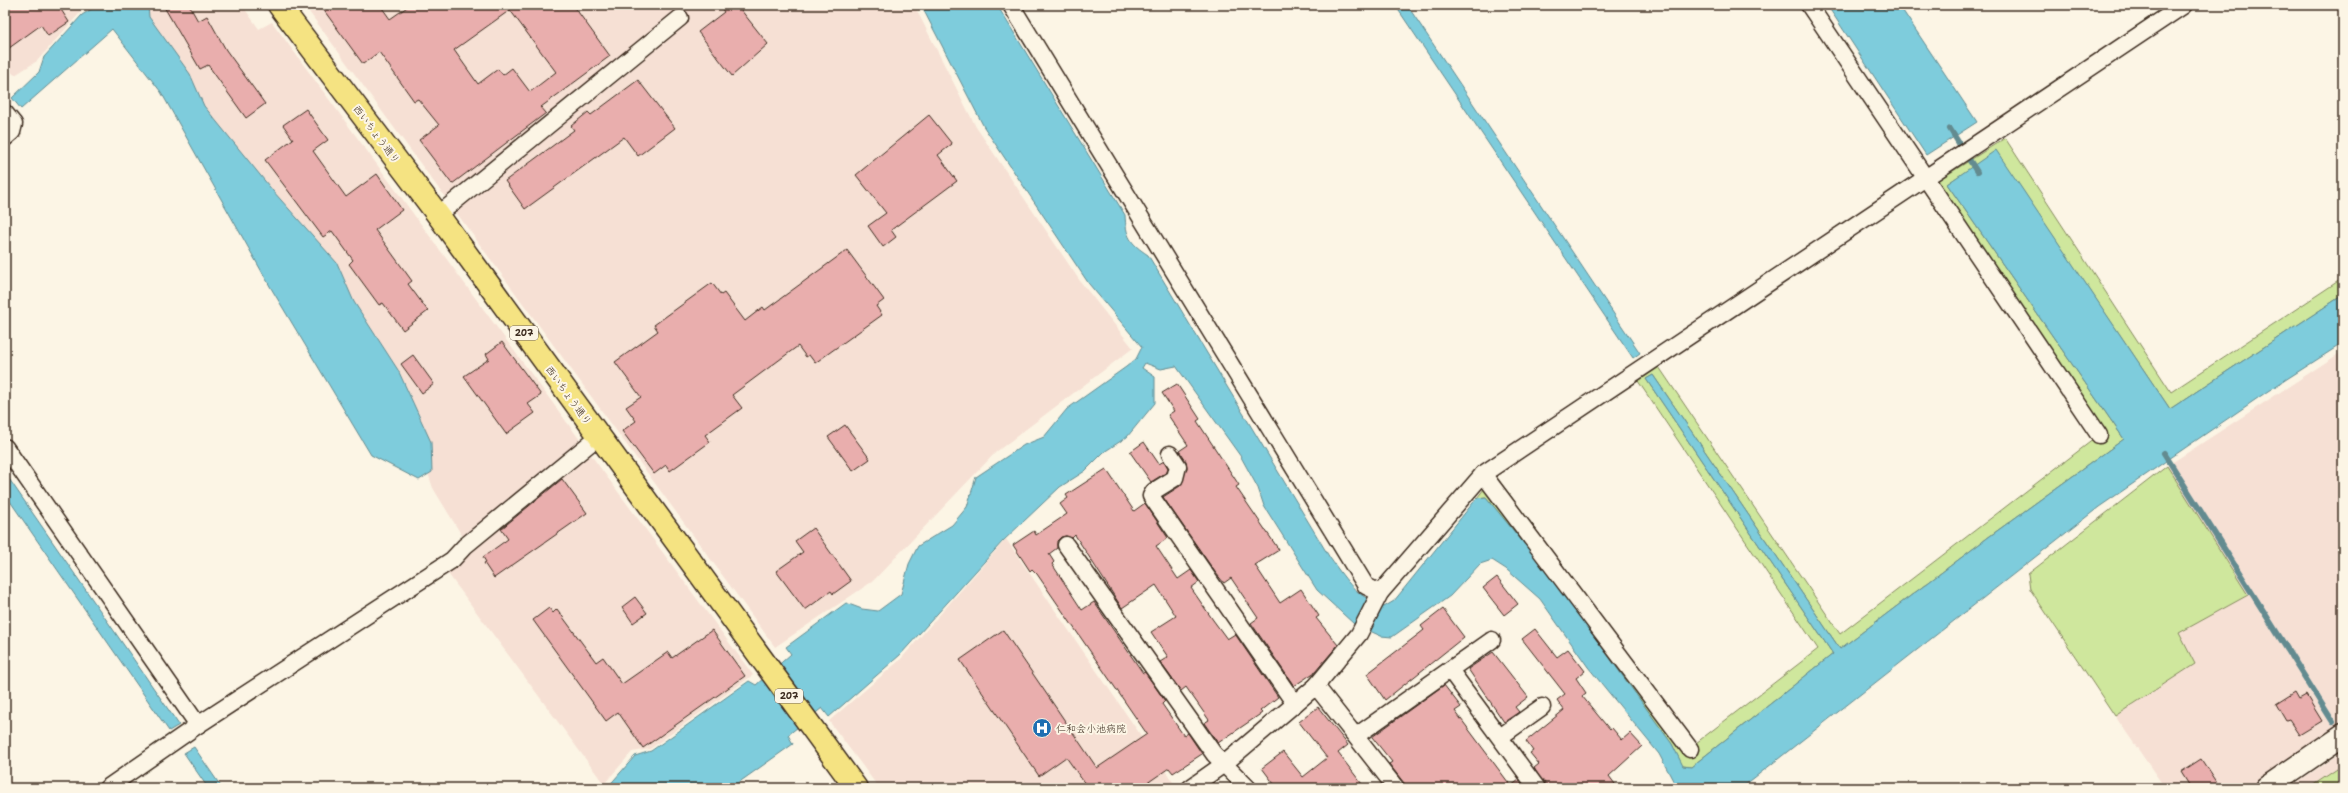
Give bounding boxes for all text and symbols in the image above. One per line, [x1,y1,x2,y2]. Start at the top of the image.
street label: 西いちょう通り [350,102,403,166]
road number: 207 [510,326,538,340]
street label: 西いちょう通り [543,363,594,427]
road number: 207 [775,689,803,703]
hospital icon: 仁和会小池病院 [1031,717,1053,739]
place label: 仁和会小池病院 [1056,722,1126,735]

